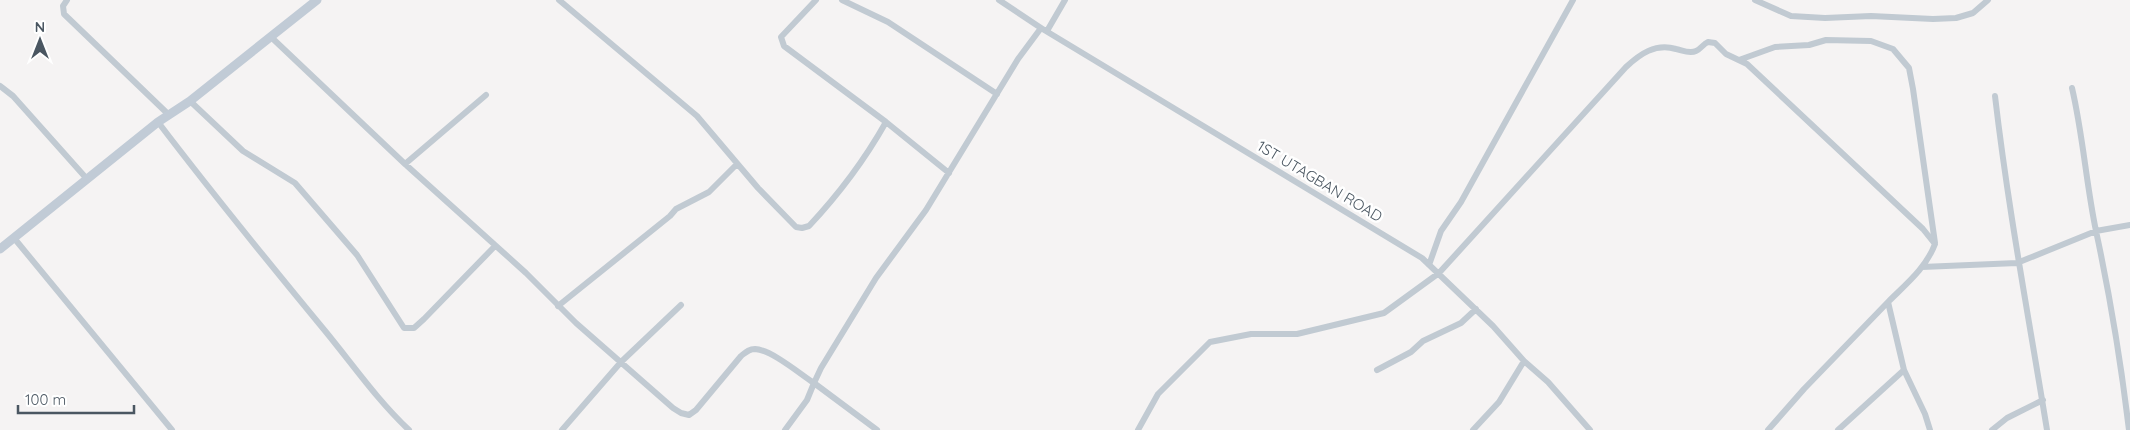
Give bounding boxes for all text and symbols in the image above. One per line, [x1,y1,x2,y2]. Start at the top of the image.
north arrow [15,15,65,65]
text: N [35,18,45,36]
street label: 1ST UTAGBAN ROAD [1254,136,1386,226]
scale bar [18,382,134,414]
text: 100 m [25,390,66,409]

